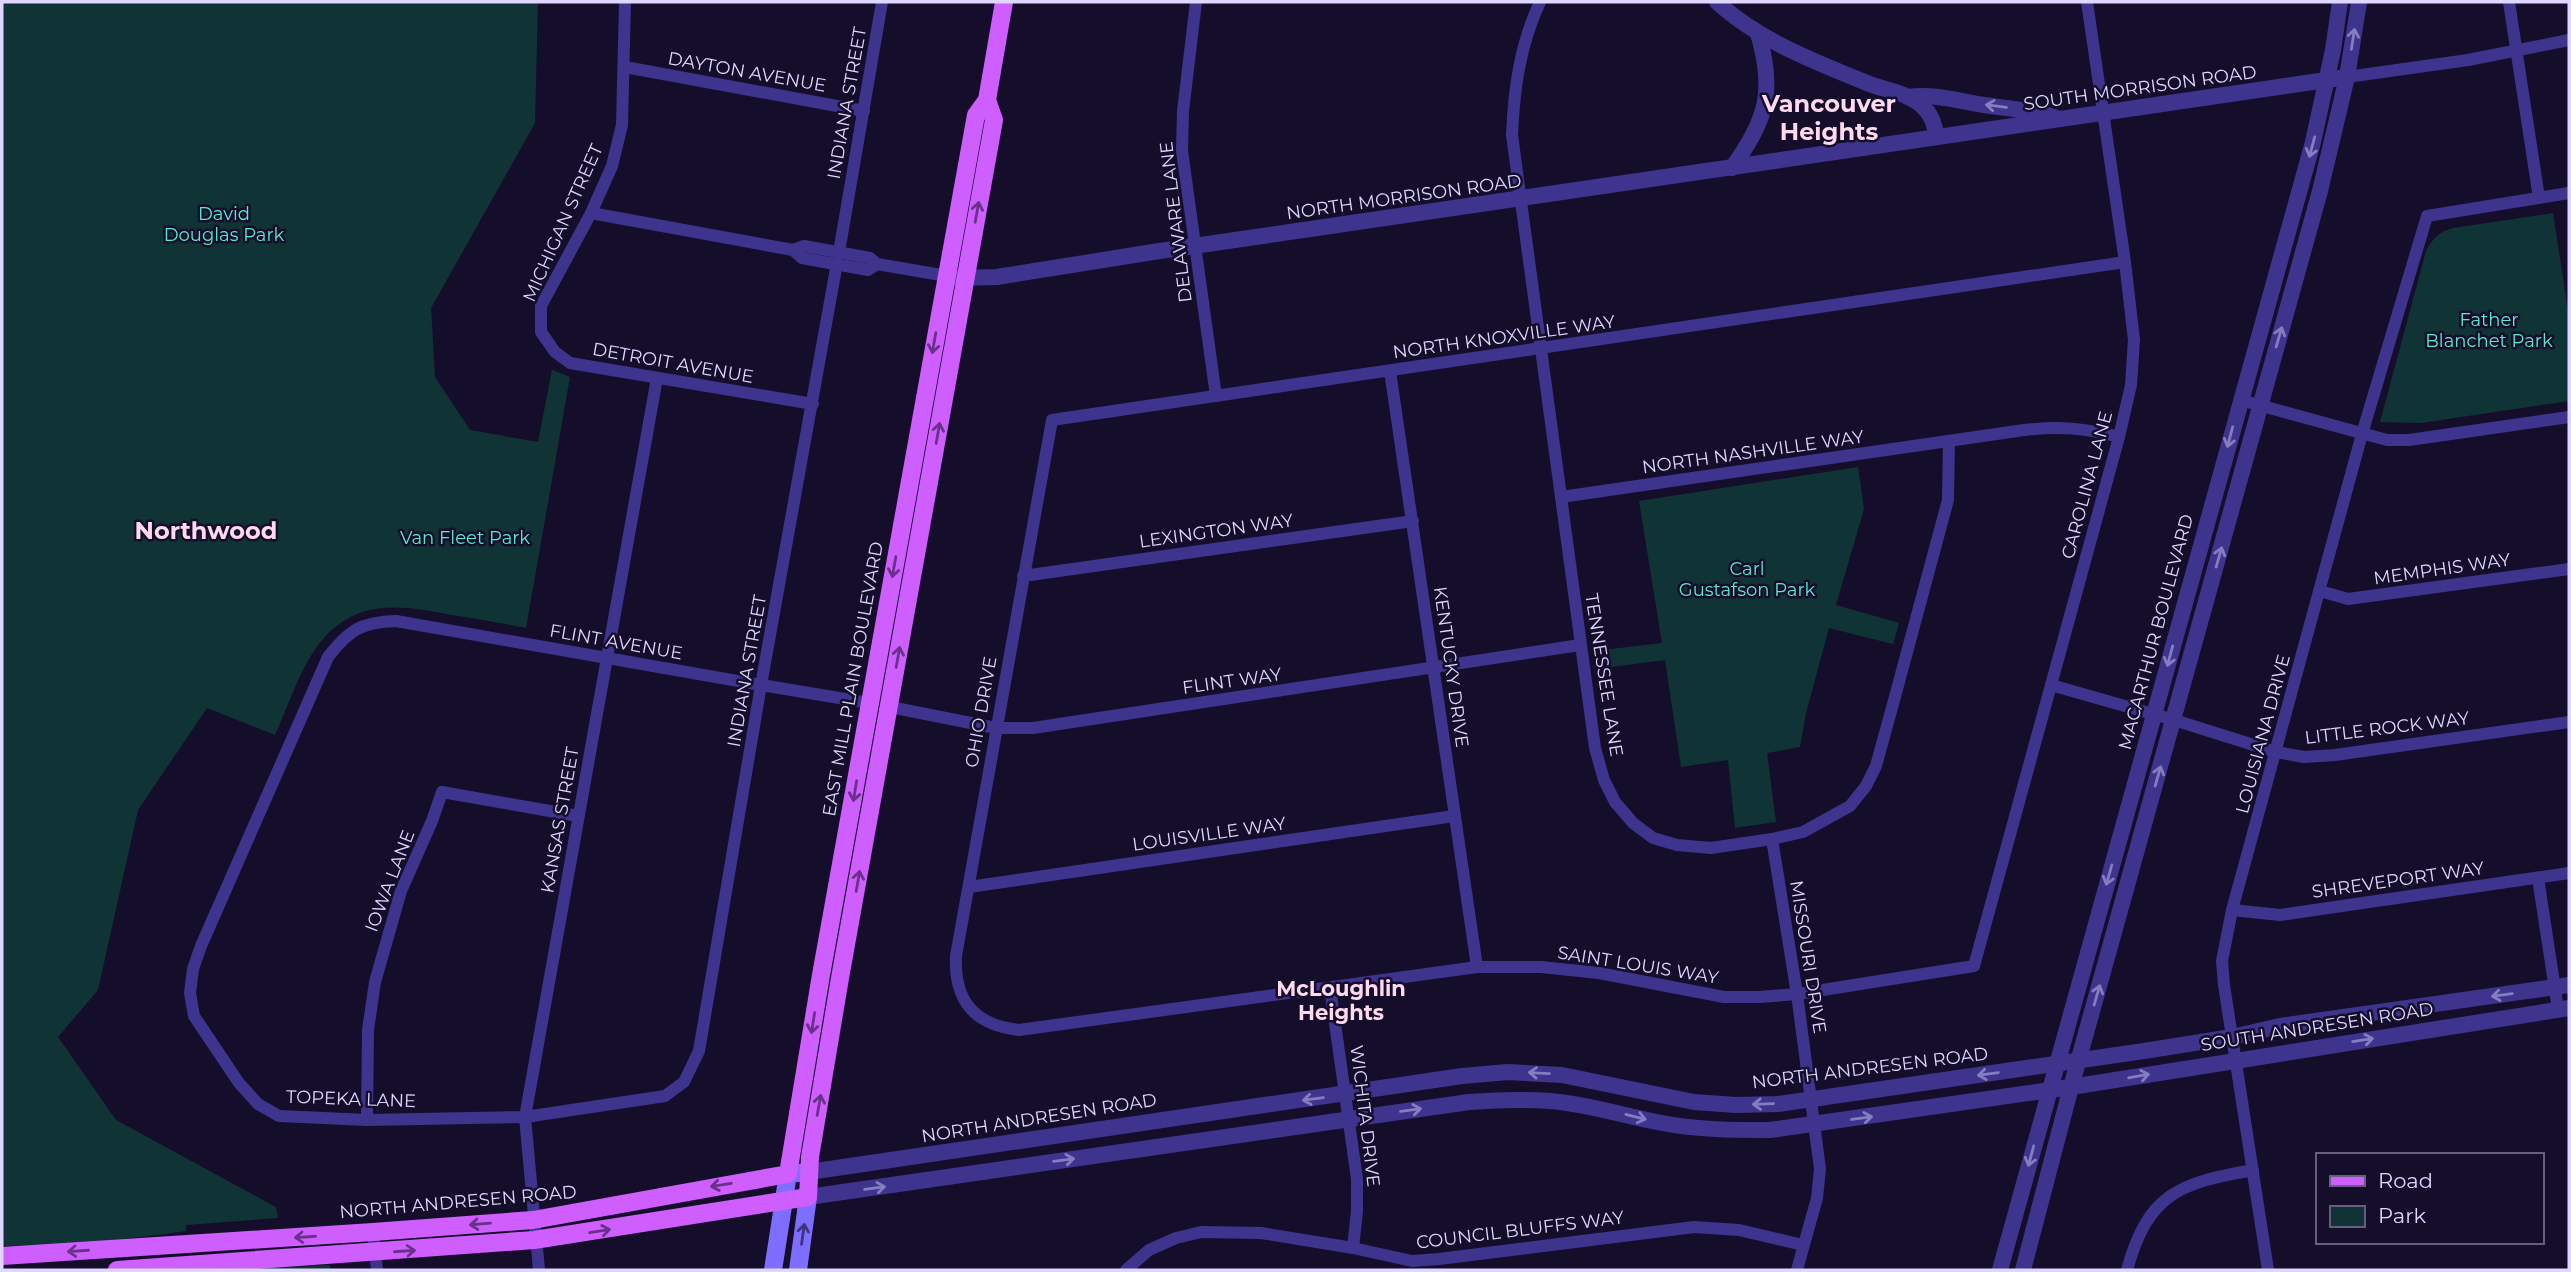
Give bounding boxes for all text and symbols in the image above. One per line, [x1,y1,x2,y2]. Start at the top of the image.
street label: INDIANA STREET [823,25,871,181]
one-way arrow [2347,29,2360,51]
street label: DAYTON AVENUE [666,47,828,97]
street label: SOUTH MORRISON ROAD [2022,61,2258,115]
district label: Vancouver Heights [1761,89,1896,146]
one-way arrow [1985,100,2008,113]
one-way arrow [2304,136,2317,158]
street label: MICHIGAN STREET [518,140,608,305]
street label: DELAWARE LANE [1155,140,1197,304]
street label: NORTH MORRISON ROAD [1285,170,1523,224]
one-way arrow [971,201,984,224]
park label: David Douglas Park [164,203,285,246]
park label: Father Blanchet Park [2425,309,2553,352]
street label: NORTH KNOXVILLE WAY [1391,310,1617,363]
one-way arrow [2274,327,2287,349]
one-way arrow [927,331,940,354]
street label: DETROIT AVENUE [591,338,755,388]
street label: CAROLINA LANE [2057,409,2117,561]
one-way arrow [932,422,945,445]
street label: NORTH NASHVILLE WAY [1641,425,1866,478]
one-way arrow [2223,425,2236,447]
street label: LEXINGTON WAY [1138,509,1295,553]
street label: MACARTHUR BOULEVARD [2114,512,2198,752]
district label: Northwood [135,516,277,545]
park label: Van Fleet Park [400,527,530,549]
street label: EAST MILL PLAIN BOULEVARD [818,540,888,818]
one-way arrow [2213,546,2226,568]
street label: MEMPHIS WAY [2372,548,2512,589]
one-way arrow [887,555,900,578]
park label: Carl Gustafson Park [1679,558,1815,601]
street label: KENTUCKY DRIVE [1429,585,1473,749]
street label: TENNESSEE LANE [1580,592,1628,758]
street label: INDIANA STREET [723,593,771,749]
street label: FLINT AVENUE [548,619,684,665]
one-way arrow [2163,644,2176,667]
one-way arrow [892,646,906,669]
street label: LOUISIANA DRIVE [2231,652,2295,816]
street label: OHIO DRIVE [960,655,1002,769]
street label: FLINT WAY [1181,663,1284,699]
street label: LITTLE ROCK WAY [2304,707,2471,749]
street label: KANSAS STREET [536,744,584,895]
one-way arrow [2152,765,2165,788]
one-way arrow [848,779,861,802]
street label: LOUISVILLE WAY [1131,812,1288,856]
street label: IOWA LANE [361,827,419,935]
street label: SHREVEPORT WAY [2310,857,2486,903]
one-way arrow [2102,863,2115,886]
one-way arrow [851,870,865,892]
street label: MISSOURI DRIVE [1785,879,1831,1035]
street label: SAINT LOUIS WAY [1556,941,1721,989]
district label: McLoughlin Heights [1276,976,1406,1025]
one-way arrow [2091,984,2104,1007]
one-way arrow [2491,989,2514,1002]
street label: SOUTH ANDRESEN ROAD [2199,998,2435,1056]
one-way arrow [806,1011,819,1034]
one-way arrow [2351,1033,2374,1046]
street label: NORTH ANDRESEN ROAD [1751,1043,1989,1093]
street label: WICHITA DRIVE [1345,1044,1385,1188]
one-way arrow [1527,1067,1550,1080]
one-way arrow [1978,1068,2000,1081]
one-way arrow [2127,1069,2150,1082]
street label: TOPEKA LANE [286,1086,416,1112]
street label: NORTH ANDRESEN ROAD [920,1089,1158,1147]
one-way arrow [1302,1093,1325,1106]
one-way arrow [813,1094,826,1117]
one-way arrow [1752,1098,1775,1111]
one-way arrow [1399,1103,1422,1116]
one-way arrow [1624,1111,1647,1124]
one-way arrow [1850,1111,1872,1124]
one-way arrow [2024,1144,2037,1167]
one-way arrow [1052,1153,1075,1166]
legend [2316,1153,2543,1244]
text: Road [2378,1168,2433,1193]
one-way arrow [710,1179,732,1192]
street label: NORTH ANDRESEN ROAD [339,1181,577,1223]
one-way arrow [864,1181,886,1194]
text: Park [2378,1203,2426,1228]
street label: COUNCIL BLUFFS WAY [1415,1206,1626,1254]
one-way arrow [469,1218,492,1231]
one-way arrow [797,1223,810,1246]
one-way arrow [588,1224,611,1237]
one-way arrow [294,1231,317,1244]
one-way arrow [393,1244,416,1257]
one-way arrow [67,1245,90,1258]

